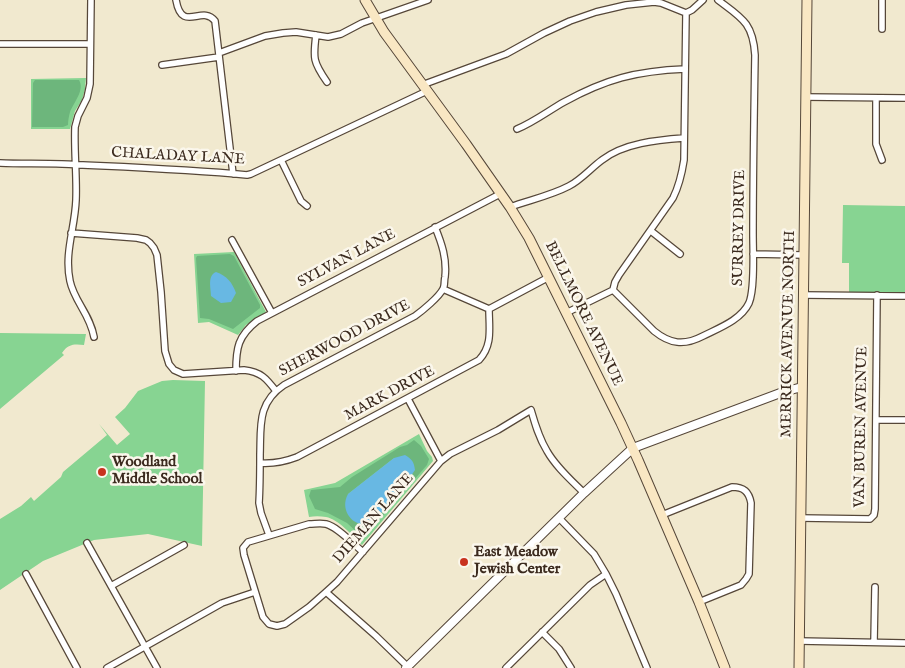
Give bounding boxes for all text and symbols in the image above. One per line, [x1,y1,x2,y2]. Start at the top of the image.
street label: CHALADAY LANE [111,145,245,169]
street label: SURREY DRIVE [730,170,750,286]
street label: SYLVAN LANE [295,226,399,292]
street label: MERRICK AVENUE NORTH [778,230,800,438]
street label: BELLMORE AVENUE [540,239,626,389]
street label: SHERWOOD DRIVE [276,297,414,381]
street label: VAN BUREN AVENUE [852,346,872,508]
street label: MARK DRIVE [342,363,438,425]
place label: Woodland Middle School [112,454,203,489]
marker: Woodland Middle School [96,466,108,478]
street label: DIEMAN LANE [330,470,418,568]
place label: East Meadow Jewish Center [474,544,560,579]
marker: East Meadow Jewish Center [458,556,470,568]

